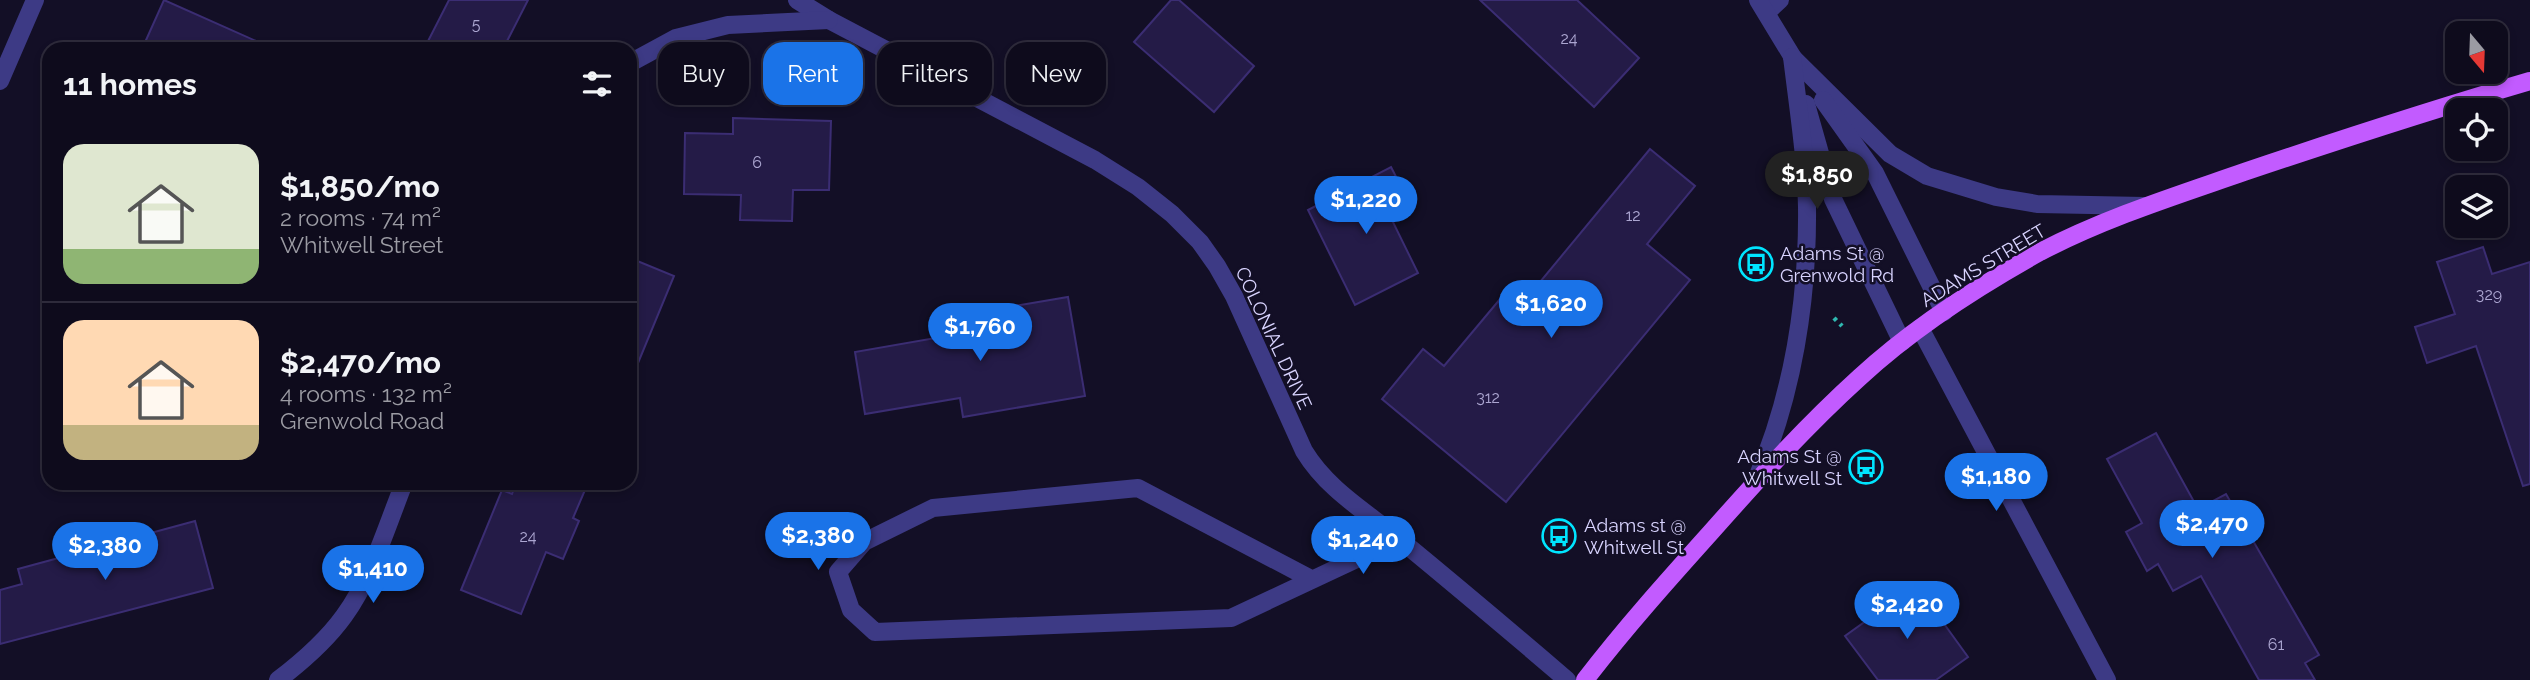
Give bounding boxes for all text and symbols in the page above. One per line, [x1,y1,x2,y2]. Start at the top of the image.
house number: 5 [472,15,481,34]
north arrow [2445,21,2508,84]
map controls [2445,21,2508,238]
house number: 24 [1560,29,1578,48]
chip: Buy [658,42,749,105]
chip: Rent [763,42,863,105]
chip: Filters [877,42,992,105]
chip: New [1006,42,1106,105]
icon: filters [578,65,616,103]
text: 11 homes [63,67,197,102]
button: locate [2445,98,2508,161]
pin: $1,850 [1760,152,1874,211]
house number: 6 [752,153,762,172]
text: $1,850 [1781,160,1853,187]
text: $1,850/mo [280,169,440,204]
icon: home [119,172,203,256]
button: layers [2445,175,2508,238]
pin: $1,220 [1309,176,1423,236]
text: $1,220 [1330,185,1402,212]
text: 2 rooms · 74 m² [280,204,441,231]
house number: 12 [1625,206,1641,225]
street label: ADAMS STREET [1916,219,2050,311]
text: Whitwell Street [280,231,443,258]
place label: Adams St @ Grenwold Rd [1780,242,1894,286]
bus stop icon: Adams St @ Grenwold Rd [1737,245,1775,283]
street label: COLONIAL DRIVE [1231,263,1317,413]
pin: $1,620 [1494,280,1608,340]
house number: 329 [2476,285,2502,304]
text: $1,620 [1515,289,1587,316]
pin: $1,760 [923,304,1037,363]
text: $1,760 [944,312,1016,339]
text: $2,470/mo [280,345,441,380]
icon: home [119,348,203,432]
text: 4 rooms · 132 m² [280,380,452,407]
house number: 312 [1476,388,1500,407]
text: Grenwold Road [280,407,444,434]
place label: Adams St @ Whitwell St [1737,445,1843,489]
bus stop icon: Adams St @ Whitwell St [1847,448,1885,486]
pin: $1,180 [1939,454,2053,513]
text: $1,180 [1961,462,2031,489]
pin: $2,470 [2155,500,2269,560]
text: $2,470 [2175,509,2249,536]
pin: $2,380 [761,512,875,572]
place label: Adams st @ Whitwell St [1584,514,1687,558]
pin: $1,240 [1306,516,1420,576]
bus stop icon: Adams st @ Whitwell St [1540,517,1578,555]
text: $2,380 [781,521,855,548]
pin: $2,380 [48,522,162,582]
text: $1,240 [1327,525,1399,552]
house number: 24 [519,527,537,546]
text: $2,380 [68,531,142,558]
pin: $1,410 [316,546,430,605]
text: $1,410 [338,554,408,581]
pin: $2,420 [1850,582,1964,641]
text: $2,420 [1870,590,1944,617]
house number: 61 [2268,635,2284,654]

